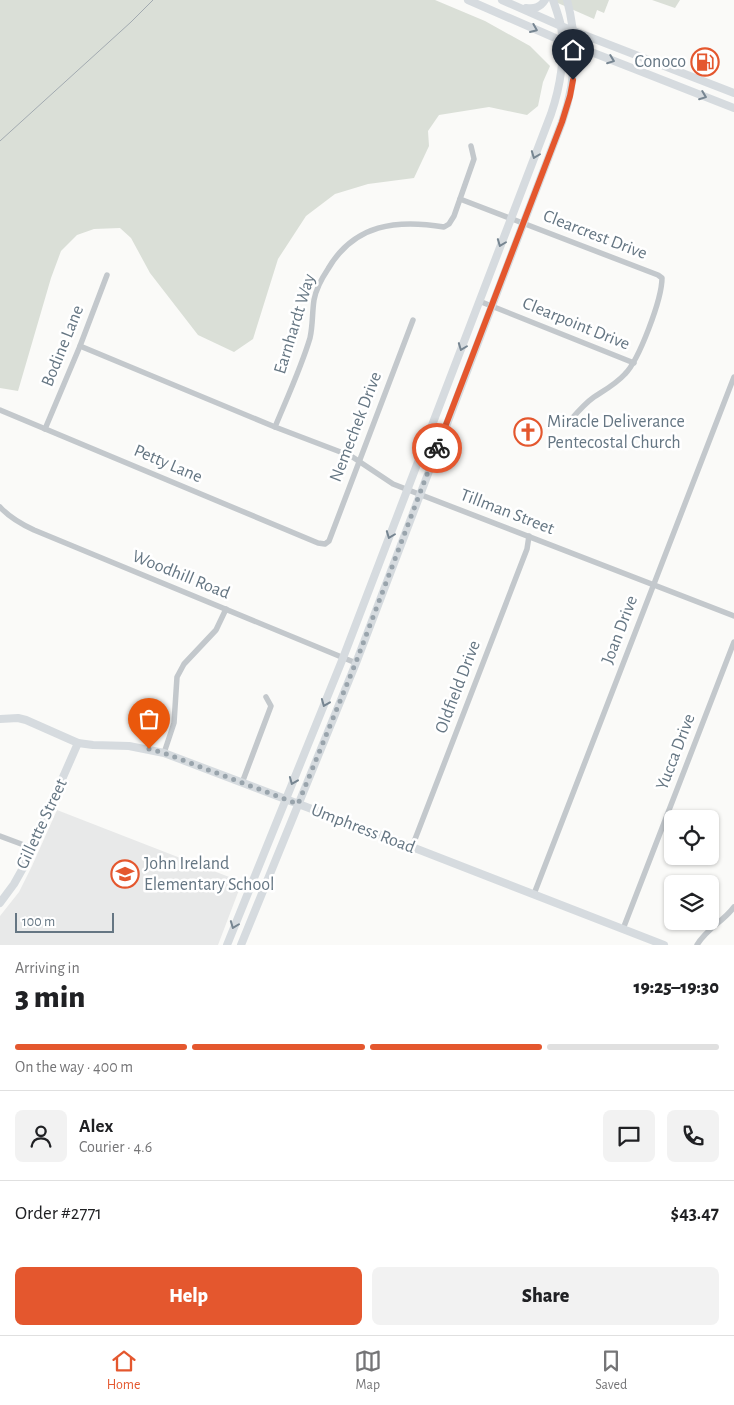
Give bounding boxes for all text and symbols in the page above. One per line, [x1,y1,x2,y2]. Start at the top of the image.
one-way arrow [529,23,538,34]
pin [552,29,594,80]
icon: home [559,36,587,64]
fuel station icon: Conoco [690,47,720,77]
place label: Conoco [634,53,686,71]
one-way arrow [606,54,615,64]
one-way arrow [698,90,707,100]
one-way arrow [531,150,542,159]
street label: Clearcrest Drive [541,207,649,263]
one-way arrow [497,238,508,247]
street label: Earnhardt Way [271,271,319,376]
street label: Clearpoint Drive [520,294,632,354]
street label: Bodine Lane [39,303,87,389]
one-way arrow [458,342,468,351]
street label: Nemechek Drive [327,370,385,484]
place label: Miracle Deliverance Pentecostal Church [547,413,685,452]
church icon: Miracle Deliverance Pentecostal Church [513,417,543,447]
courier [412,423,462,473]
icon: bike [423,434,451,462]
street label: Petty Lane [131,442,205,486]
street label: Tillman Street [457,486,557,538]
one-way arrow [386,530,396,538]
street label: Woodhill Road [130,547,232,603]
street label: Joan Drive [599,593,641,667]
street label: Oldfield Drive [432,638,484,736]
pin [128,698,170,749]
one-way arrow [321,698,331,707]
icon: bag [135,705,163,733]
street label: Yucca Drive [653,711,699,793]
street label: Gillette Street [13,776,71,872]
one-way arrow [289,776,299,785]
street label: Umphress Road [309,801,417,857]
map controls [664,810,719,930]
button: locate [664,810,719,865]
place label: John Ireland Elementary School [144,855,275,894]
school or university icon: John Ireland Elementary School [110,859,140,889]
button: layers [664,875,719,930]
scale bar [15,910,114,933]
text: 100 m [22,915,55,929]
one-way arrow [230,921,240,929]
text: Arriving in [15,960,80,976]
text: 19:25–19:30 [634,978,719,997]
text: 3 min [15,981,85,1013]
text: On the way · 400 m [15,1059,133,1075]
button: person [15,1110,67,1162]
button: chat [603,1110,655,1162]
button: phone [667,1110,719,1162]
text: Alex [79,1117,113,1136]
text: Courier · 4.6 [79,1139,152,1155]
text: Order #2771 [15,1204,102,1223]
text: $43.47 [671,1204,719,1223]
button: Help [15,1267,362,1325]
button: Share [372,1267,719,1325]
tab: Home [107,1347,140,1394]
tab: Map [354,1347,382,1394]
tab: Saved [595,1347,627,1394]

